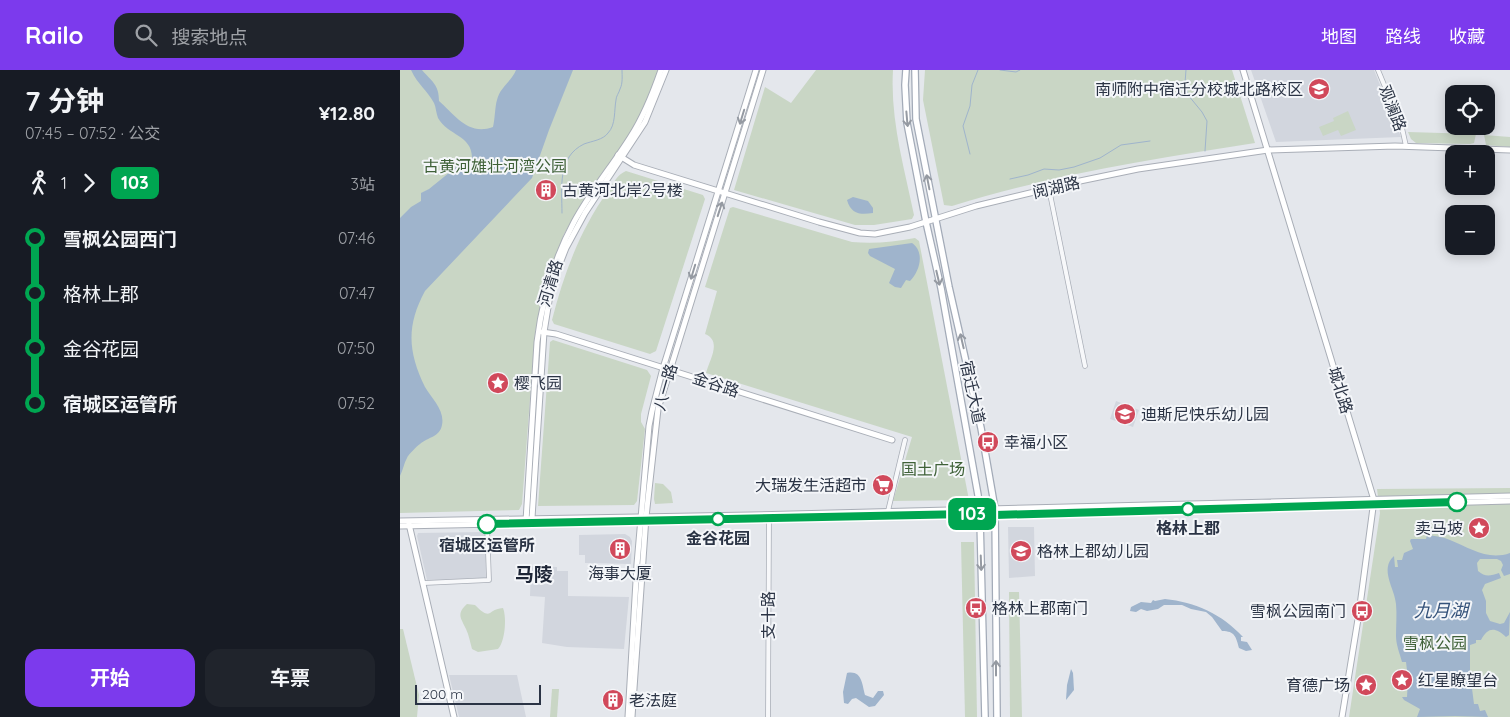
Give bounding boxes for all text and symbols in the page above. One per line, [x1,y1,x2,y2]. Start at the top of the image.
search box [114,13,464,58]
text: Railo [25,20,84,50]
icon: search [132,21,160,49]
text: 搜索地点 [172,25,248,49]
text: 地图 [1321,25,1357,48]
text: 路线 [1385,25,1421,48]
text: 收藏 [1449,25,1485,48]
school or university icon: 南师附中宿迁分校城北路校区 [1307,77,1331,101]
place label: 南师附中宿迁分校城北路校区 [1095,79,1303,99]
street label: 观澜路 [1375,82,1411,134]
text: 7 分钟 [25,83,104,118]
map controls [1445,85,1495,255]
button: locate [1445,85,1495,135]
text: ¥12.80 [319,101,375,125]
one-way arrow [736,108,746,124]
one-way arrow [902,110,912,126]
text: 07:45 – 07:52 · 公交 [25,123,160,143]
button: + [1445,145,1495,195]
park label: 古黄河雄壮河湾公园 [423,156,567,176]
icon: walk [25,169,53,197]
icon: forward [75,169,103,197]
text: 103 [121,171,149,194]
street label: 阅湖路 [1030,172,1082,202]
text: 1 [61,173,67,193]
text: 3站 [351,174,375,194]
one-way arrow [923,175,933,191]
building icon: 古黄河北岸2号楼 [534,178,558,202]
place label: 古黄河北岸2号楼 [562,180,683,200]
one-way arrow [716,202,725,217]
button: − [1445,205,1495,255]
text: 雪枫公园西门 [63,227,177,251]
text: 07:46 [338,228,375,248]
street label: 河清路 [533,257,567,309]
one-way arrow [688,263,698,279]
one-way arrow [934,269,943,285]
text: 格林上郡 [63,282,139,306]
text: 07:47 [339,283,375,303]
one-way arrow [957,334,966,350]
text: 金谷花园 [63,337,139,361]
text: 07:50 [337,338,375,358]
street label: 宿迁大道 [957,359,989,425]
street label: 八一路 [649,361,681,413]
street label: 城北路 [1324,364,1358,416]
street label: 金谷路 [690,367,742,401]
place icon: 樱飞园 [486,371,510,395]
place label: 樱飞园 [514,373,562,393]
text: 宿城区运管所 [63,392,177,416]
text: 07:52 [338,393,375,413]
school or university icon: 迪斯尼快乐幼儿园 [1113,402,1137,426]
place label: 迪斯尼快乐幼儿园 [1141,404,1269,424]
bus stop icon: 幸福小区 [976,430,1000,454]
place label: 幸福小区 [1004,432,1068,452]
park label: 国土广场 [901,459,965,479]
supermarket icon: 大瑞发生活超市 [871,473,895,497]
place label: 大瑞发生活超市 [755,475,867,495]
unlabelled marker [1447,492,1467,512]
line badge: 103 [943,498,1001,530]
text: 103 [958,502,986,525]
marker: 格林上郡 [1181,502,1195,516]
marker: 金谷花园 [711,512,725,526]
marker: 宿城区运管所 [477,514,497,534]
place icon: 卖马坡 [1467,516,1491,540]
place label: 格林上郡 [1156,518,1220,538]
place label: 卖马坡 [1415,518,1463,538]
place label: 金谷花园 [686,528,750,548]
place label: 宿城区运管所 [439,535,535,555]
building icon: 海事大厦 [608,537,632,561]
school or university icon: 格林上郡幼儿园 [1009,539,1033,563]
place label: 格林上郡幼儿园 [1037,541,1149,561]
one-way arrow [976,554,986,570]
district label: 马陵 [515,562,553,586]
place label: 海事大厦 [588,563,652,583]
street label: 支十路 [758,591,778,639]
bus stop icon: 格林上郡南门 [964,596,988,620]
place label: 格林上郡南门 [992,598,1088,618]
bus stop icon: 雪枫公园南门 [1350,599,1374,623]
water label: 九月湖 [1414,599,1471,622]
place label: 雪枫公园南门 [1250,601,1346,621]
park label: 雪枫公园 [1403,633,1467,653]
button: 开始 [25,649,195,707]
button: 车票 [205,649,375,707]
one-way arrow [991,661,1001,677]
place icon: 红星瞭望台 [1390,668,1414,692]
place label: 红星瞭望台 [1418,670,1498,690]
place icon: 育德广场 [1354,673,1378,697]
place label: 育德广场 [1286,675,1350,695]
scale bar [415,682,541,705]
text: 200 m [422,685,463,703]
building icon: 老法庭 [601,688,625,712]
place label: 老法庭 [629,690,677,710]

